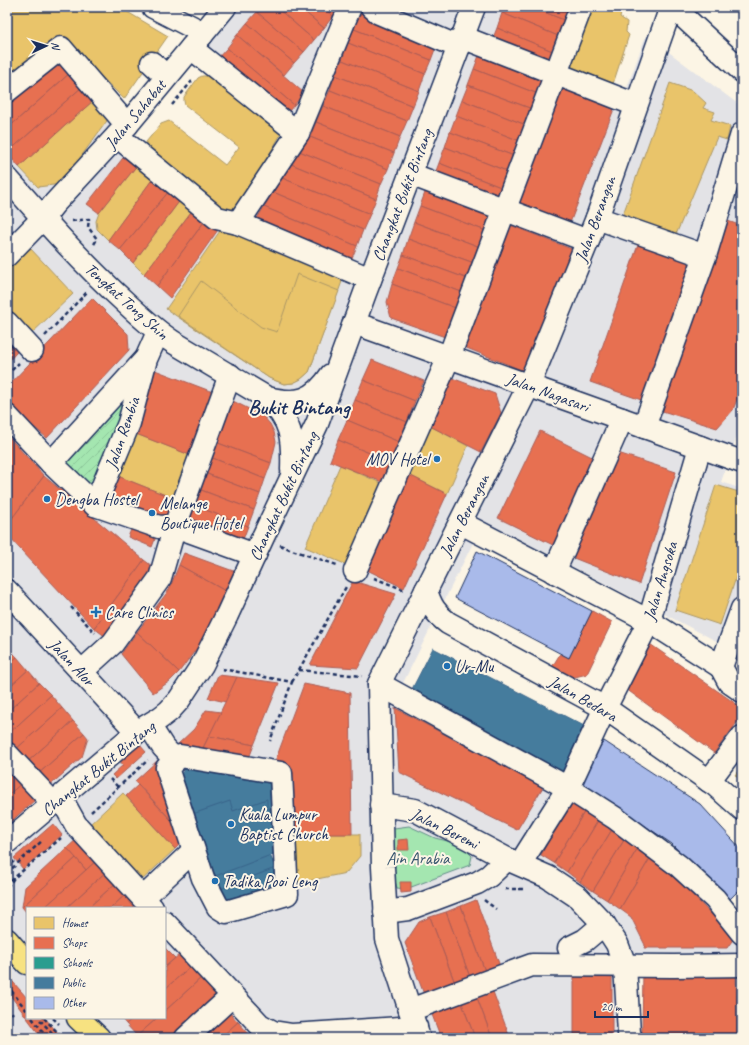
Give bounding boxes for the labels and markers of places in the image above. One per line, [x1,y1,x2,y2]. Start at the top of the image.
place label: MOV Hotel [366,449,432,470]
marker: MOV Hotel [432,454,442,464]
place label: Dengba Hostel [55,489,141,510]
place label: Melange Boutique Hotel [160,493,245,534]
marker: Dengba Hostel [42,494,52,504]
marker: Melange Boutique Hotel [147,508,157,518]
place label: Care Clinics [105,602,174,623]
marker: Care Clinics [90,606,102,618]
place label: Ur-Mu [455,656,495,677]
marker: Ur-Mu [442,661,452,671]
place label: Kuala Lumpur Baptist Church [239,804,329,845]
marker: Kuala Lumpur Baptist Church [226,819,236,829]
place label: Tadika Pooi Leng [223,871,319,892]
marker: Tadika Pooi Leng [210,876,220,886]

